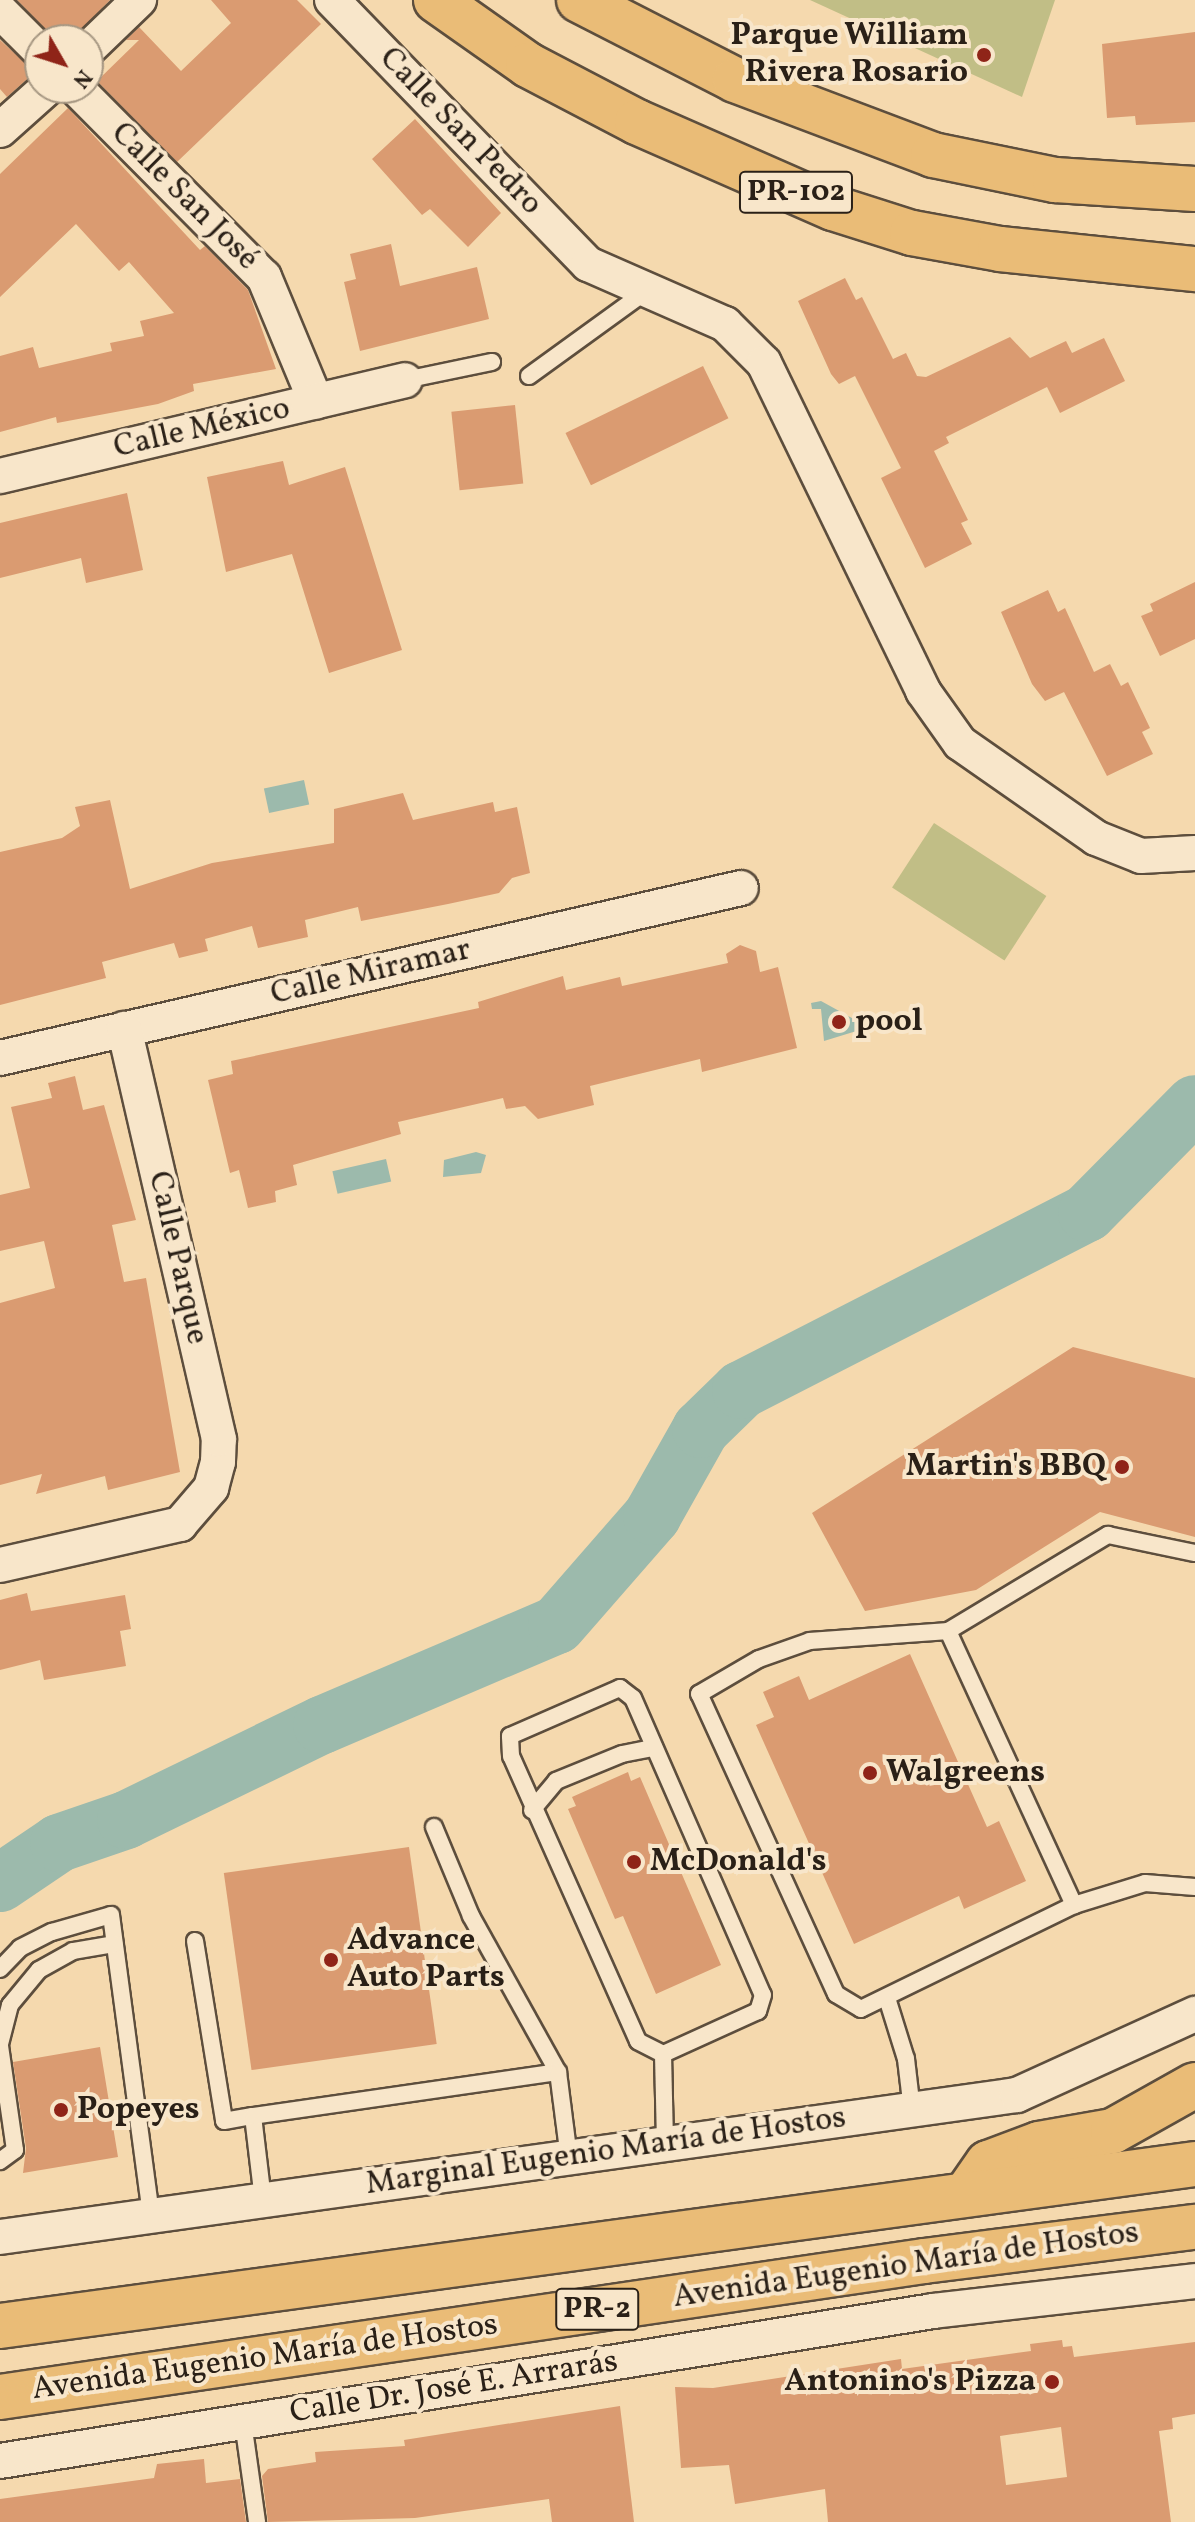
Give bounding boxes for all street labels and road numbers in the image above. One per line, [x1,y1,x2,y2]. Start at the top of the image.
street label: Calle San Pedro [370,40,550,224]
street label: Calle San José [102,115,266,279]
road number: PR-102 [738,166,854,218]
street label: Calle México [110,390,294,468]
street label: Calle Miramar [267,931,475,1015]
street label: Calle Parque [138,1168,216,1348]
street label: Marginal Eugenio María de Hostos [364,2099,848,2205]
street label: Avenida Eugenio María de Hostos [671,2214,1141,2318]
road number: PR-2 [555,2283,639,2335]
street label: Avenida Eugenio María de Hostos [30,2306,500,2410]
street label: Calle Dr. José E. Arrarás [287,2343,621,2433]

